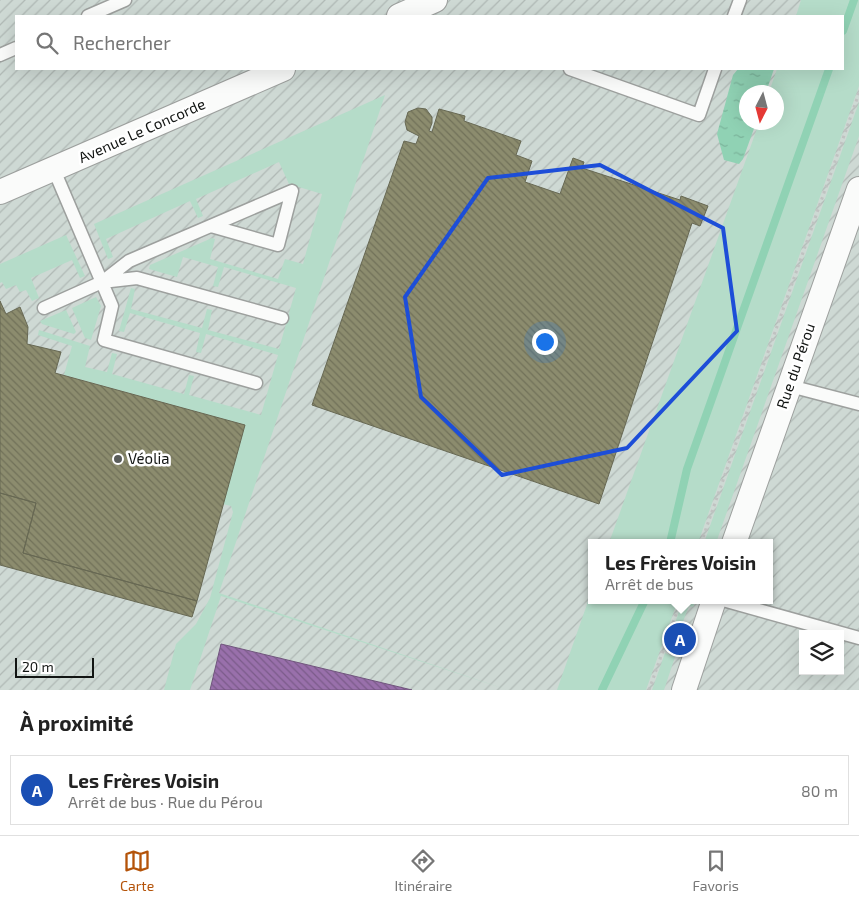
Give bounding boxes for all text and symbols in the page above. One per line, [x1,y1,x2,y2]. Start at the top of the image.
search box [15,15,844,70]
icon: search [33,29,61,57]
text: Rechercher [73,31,171,54]
north arrow [739,85,784,130]
street label: Avenue Le Concorde [75,94,208,166]
street label: Rue du Pérou [772,320,818,411]
your location [532,329,558,355]
place label: Véolia [128,449,170,467]
marker: Véolia [112,453,124,465]
popup [588,539,773,604]
text: Les Frères Voisin [605,551,756,574]
text: Arrêt de bus [605,574,693,593]
pin: A [664,620,696,658]
map controls [799,630,844,675]
button: layers [799,630,844,675]
scale bar [15,655,94,678]
text: 20 m [22,658,54,675]
text: À proximité [20,710,134,735]
text: Les Frères Voisin [68,769,219,792]
text: A [32,781,42,800]
text: 80 m [801,781,838,800]
text: Arrêt de bus · Rue du Pérou [68,792,263,811]
tab: Carte [120,847,154,894]
tab: Itinéraire [394,847,452,894]
tab: Favoris [692,847,739,894]

